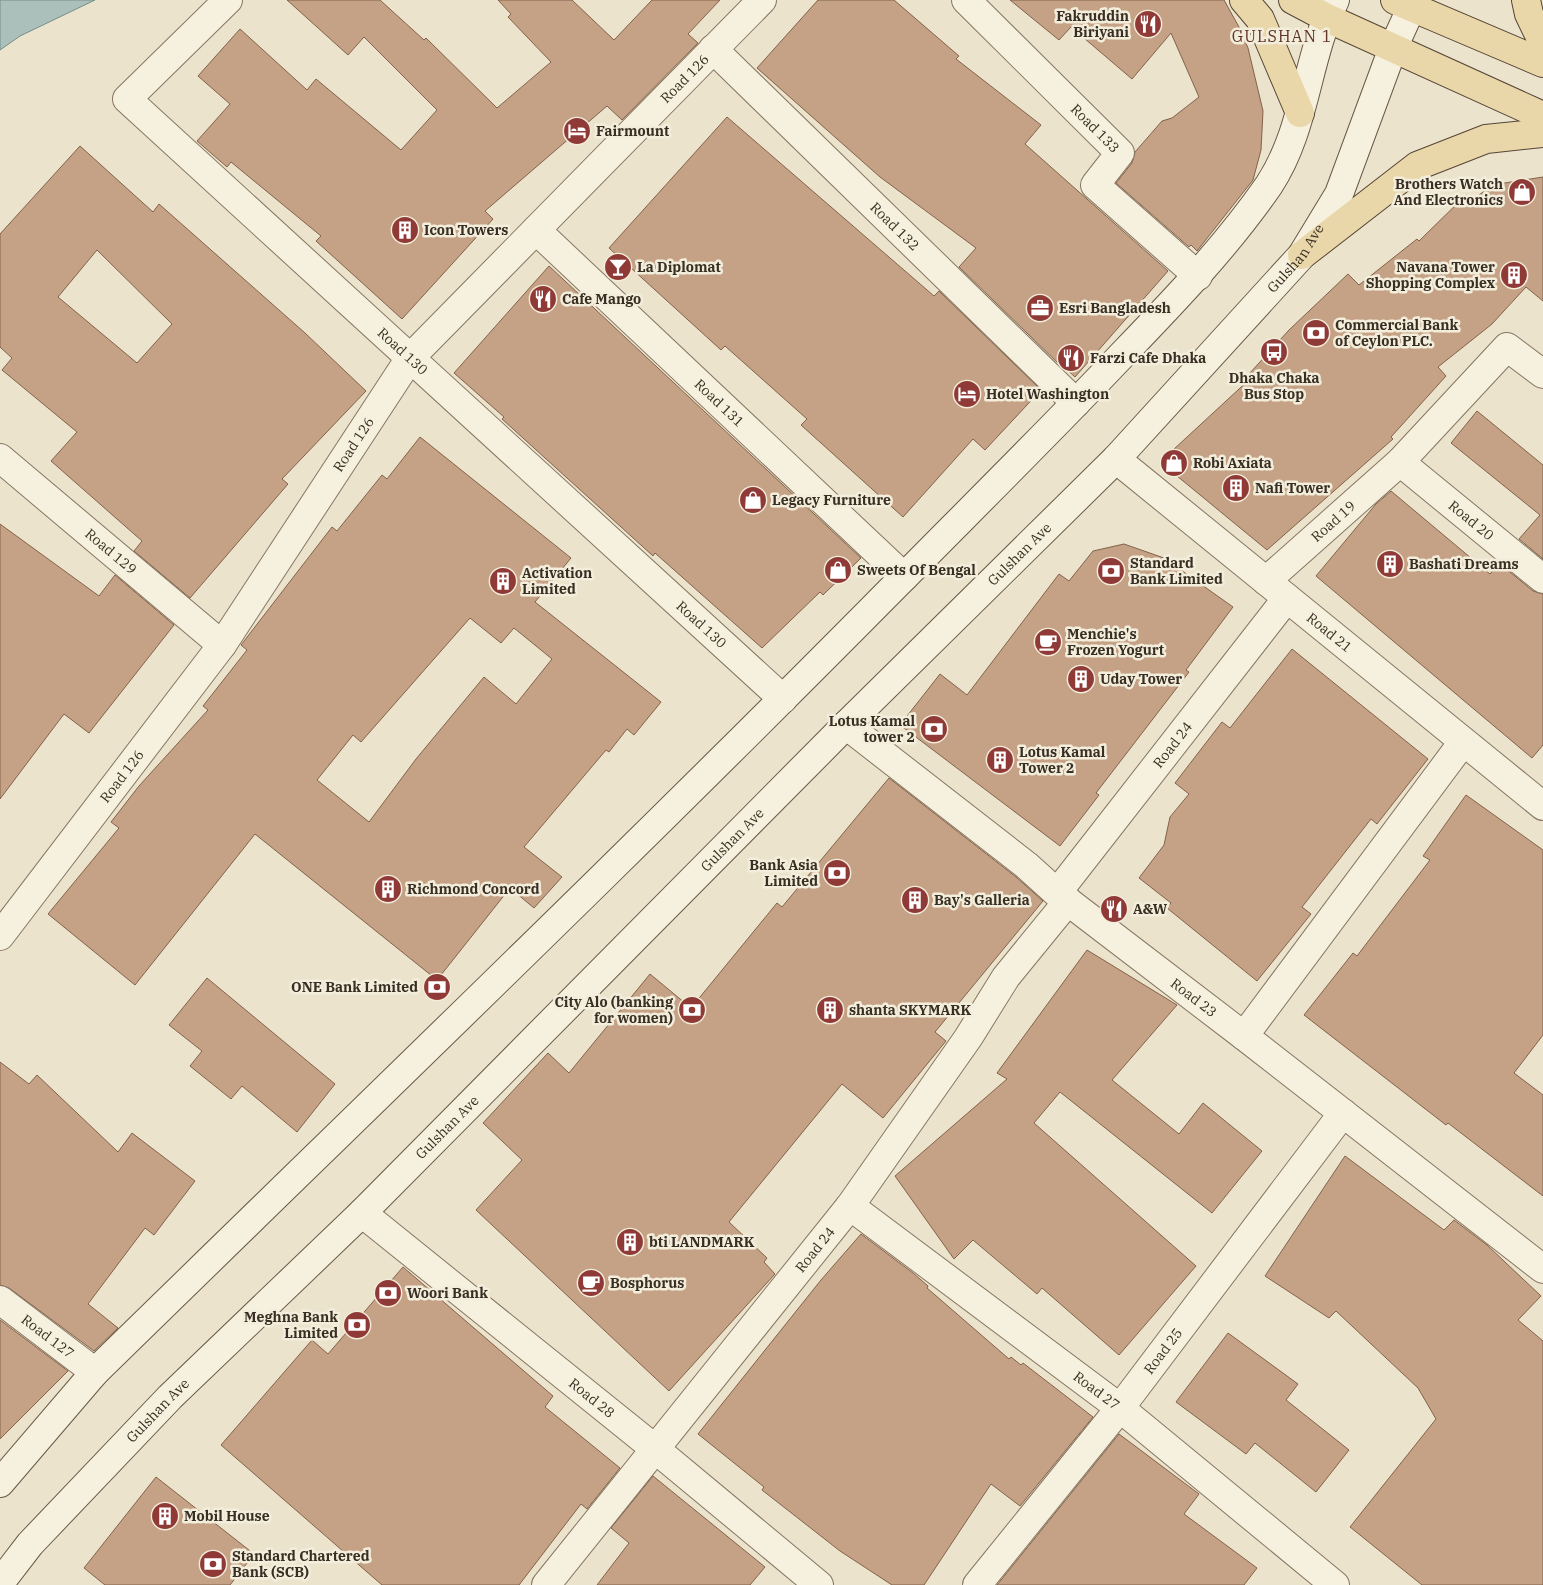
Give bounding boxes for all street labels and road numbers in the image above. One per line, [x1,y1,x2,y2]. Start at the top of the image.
street label: Road 126 [657,50,713,107]
street label: Road 133 [1067,100,1123,156]
street label: Road 132 [866,198,923,254]
street label: Gulshan Ave [1263,221,1328,296]
street label: Road 130 [374,324,432,379]
street label: Road 131 [691,375,748,431]
street label: Road 126 [329,413,378,475]
street label: Road 20 [1445,496,1498,544]
street label: Road 19 [1307,497,1359,546]
street label: Gulshan Ave [984,519,1055,589]
street label: Road 129 [81,525,140,578]
street label: Road 130 [673,597,730,652]
street label: Road 21 [1303,609,1356,656]
street label: Road 24 [1149,718,1196,771]
street label: Road 126 [96,746,148,806]
street label: Gulshan Ave [697,804,768,875]
street label: Road 23 [1167,974,1220,1021]
street label: Gulshan Ave [412,1092,483,1163]
street label: Road 24 [791,1223,839,1276]
street label: Road 127 [18,1310,78,1362]
street label: Road 25 [1140,1324,1186,1378]
street label: Road 27 [1070,1367,1123,1414]
street label: Road 28 [565,1374,618,1422]
street label: Gulshan Ave [122,1375,193,1446]

